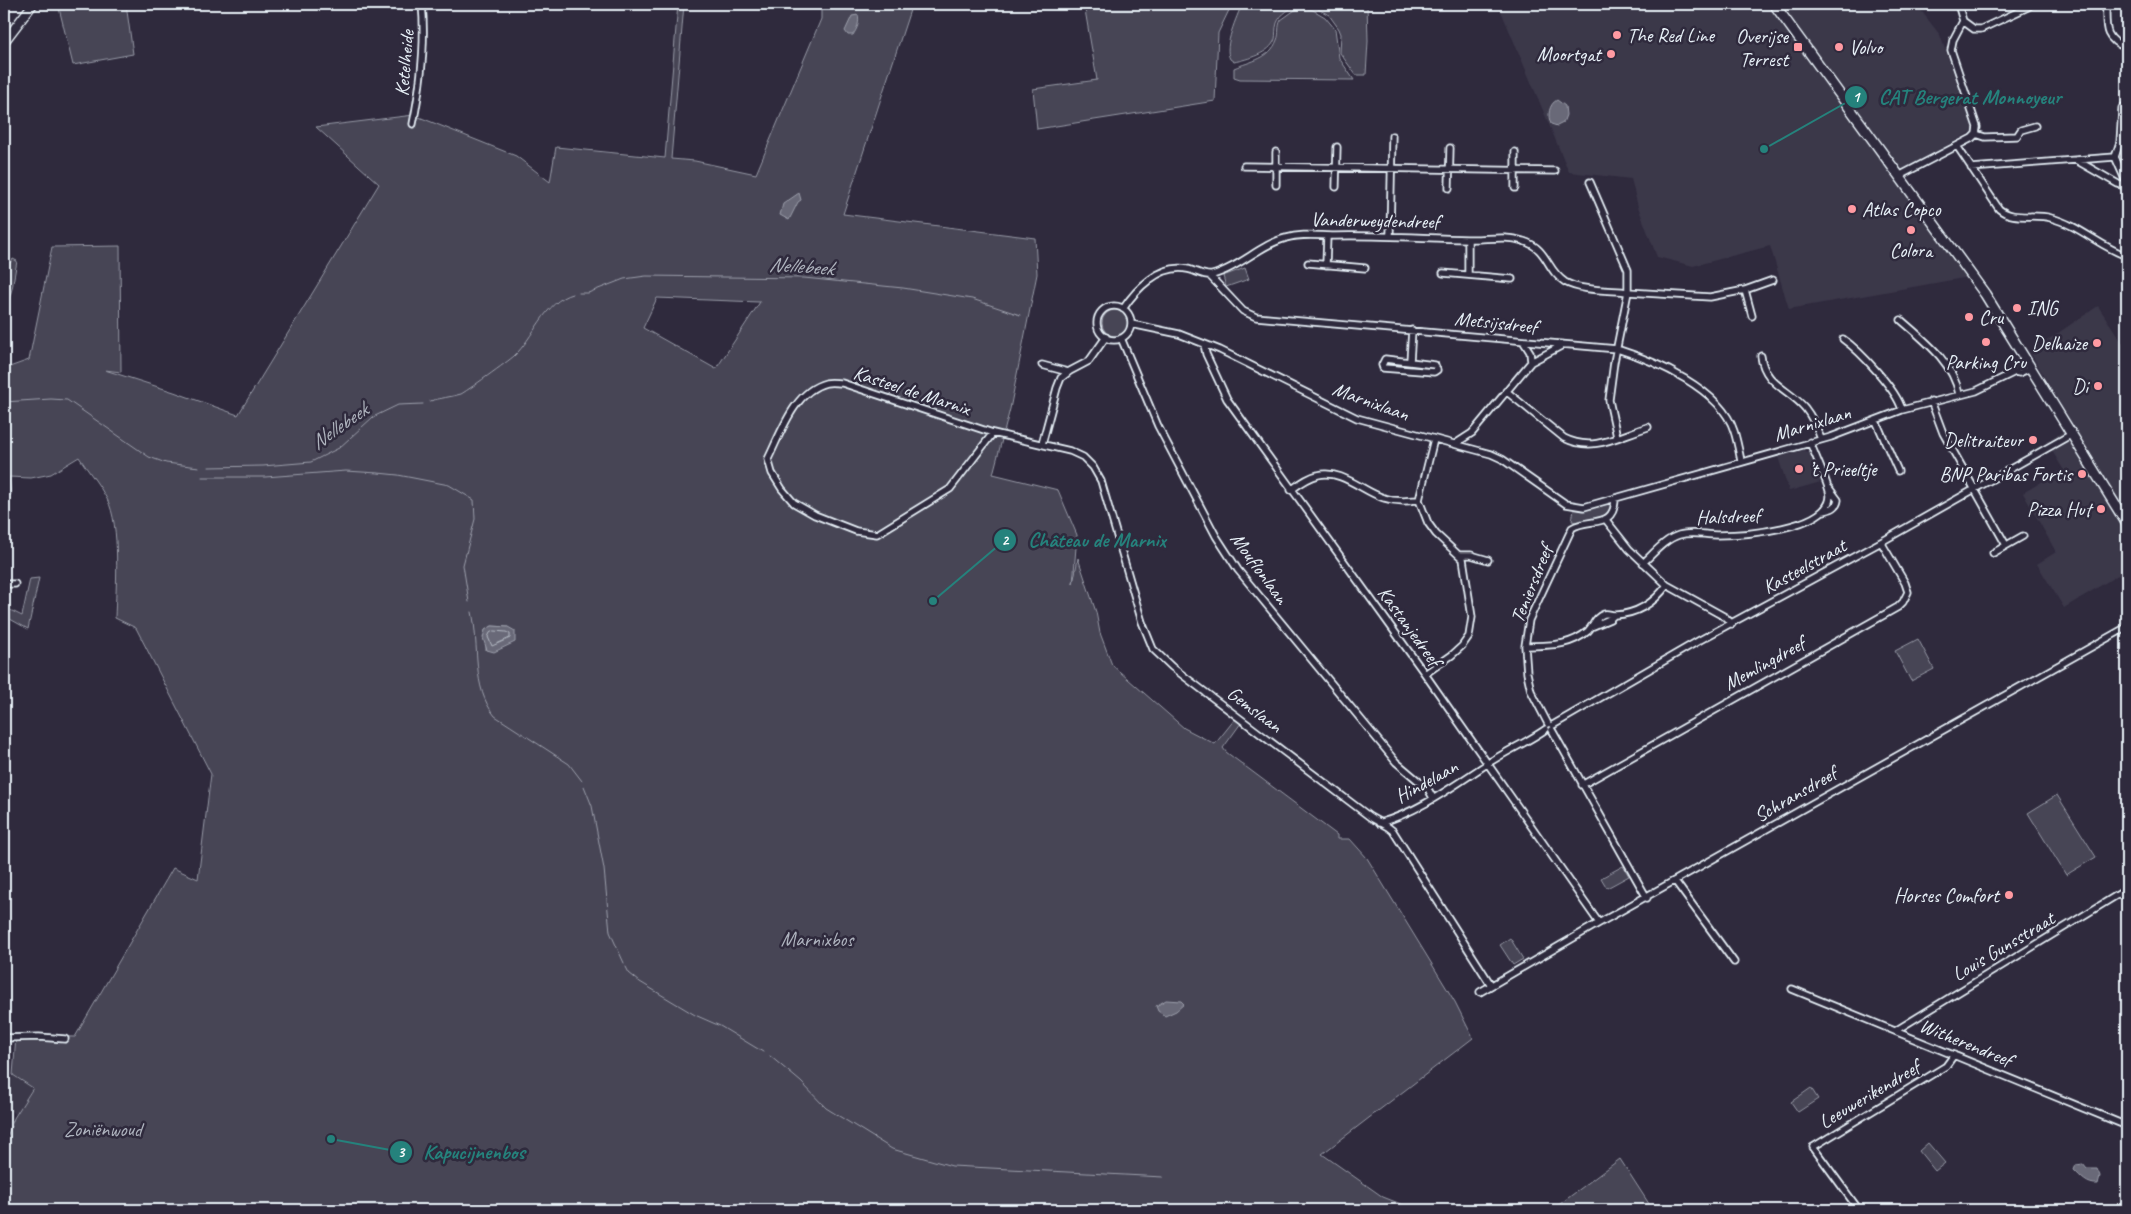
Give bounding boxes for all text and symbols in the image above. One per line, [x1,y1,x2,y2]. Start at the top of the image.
place label: The Red Line [1627,23,1716,48]
place label: Overijse Terrest [1736,24,1790,72]
street label: Ketelheide [389,28,420,97]
marker: The Red Line [1611,29,1623,41]
place label: Volvo [1849,35,1884,60]
marker: Overijse Terrest [1792,41,1804,53]
marker: Volvo [1833,41,1845,53]
place label: Moortgat [1537,42,1603,67]
marker: Moortgat [1605,48,1617,60]
callout: CAT Bergerat Monnoyeur [1843,79,2071,115]
text: CAT Bergerat Monnoyeur [1879,84,2064,110]
text: 1 [1853,88,1862,107]
place label: Atlas Copco [1862,197,1942,222]
marker: Atlas Copco [1846,203,1858,215]
street label: Vanderweydendreef [1310,207,1444,234]
marker: Colora [1905,224,1917,236]
place label: Colora [1890,238,1934,263]
water label: Nellebeek [768,251,837,281]
place label: ING [2027,296,2059,321]
marker: ING [2011,302,2023,314]
place label: Cru [1979,305,2005,330]
street label: Metsijsdreef [1453,306,1543,340]
marker: Cru [1963,311,1975,323]
place label: Delhaize [2032,331,2088,356]
marker: Parking Cru [1980,336,1992,348]
marker: Delhaize [2091,337,2103,349]
place label: Parking Cru [1946,350,2028,375]
street label: Kasteel de Marnix [850,360,975,422]
place label: Di [2072,374,2090,399]
street label: Marnixlaan [1329,376,1413,427]
marker: Di [2092,380,2104,392]
water label: Nellebeek [305,395,375,455]
street label: Marnixlaan [1771,400,1855,447]
place label: Delitraiteur [1944,428,2025,453]
marker: Delitraiteur [2027,434,2039,446]
place label: ’t Prieeltje [1809,457,1878,482]
place label: BNP Paribas Fortis [1940,462,2074,487]
marker: ’t Prieeltje [1793,463,1805,475]
marker: BNP Paribas Fortis [2076,468,2088,480]
place label: Pizza Hut [2027,497,2094,522]
street label: Halsdreef [1696,503,1765,530]
marker: Pizza Hut [2095,503,2107,515]
callout: Château de Marnix [993,522,1176,558]
text: Château de Marnix [1028,527,1168,553]
street label: Mouflonlaan [1225,527,1295,610]
text: 2 [1002,531,1010,550]
street label: Kasteelstraat [1758,532,1852,600]
street label: Teniersdreef [1505,537,1560,626]
street label: Kastanjedreef [1372,581,1449,675]
street label: Memlingdreef [1719,629,1813,696]
street label: Gemslaan [1222,680,1288,739]
street label: Hindelaan [1390,754,1463,809]
street label: Schransdreef [1750,759,1845,828]
place label: Horses Comfort [1894,883,2001,908]
marker: Horses Comfort [2003,889,2015,901]
street label: Louis Gunsstraat [1948,905,2061,987]
park label: Marnixbos [781,927,855,952]
street label: Witherendreef [1916,1013,2020,1074]
street label: Leeuwerikendreef [1814,1052,1928,1134]
park label: Zoniënwoud [64,1117,145,1142]
callout: Kapucijnenbos [389,1134,535,1170]
text: Kapucijnenbos [423,1139,527,1165]
text: 3 [398,1143,406,1162]

